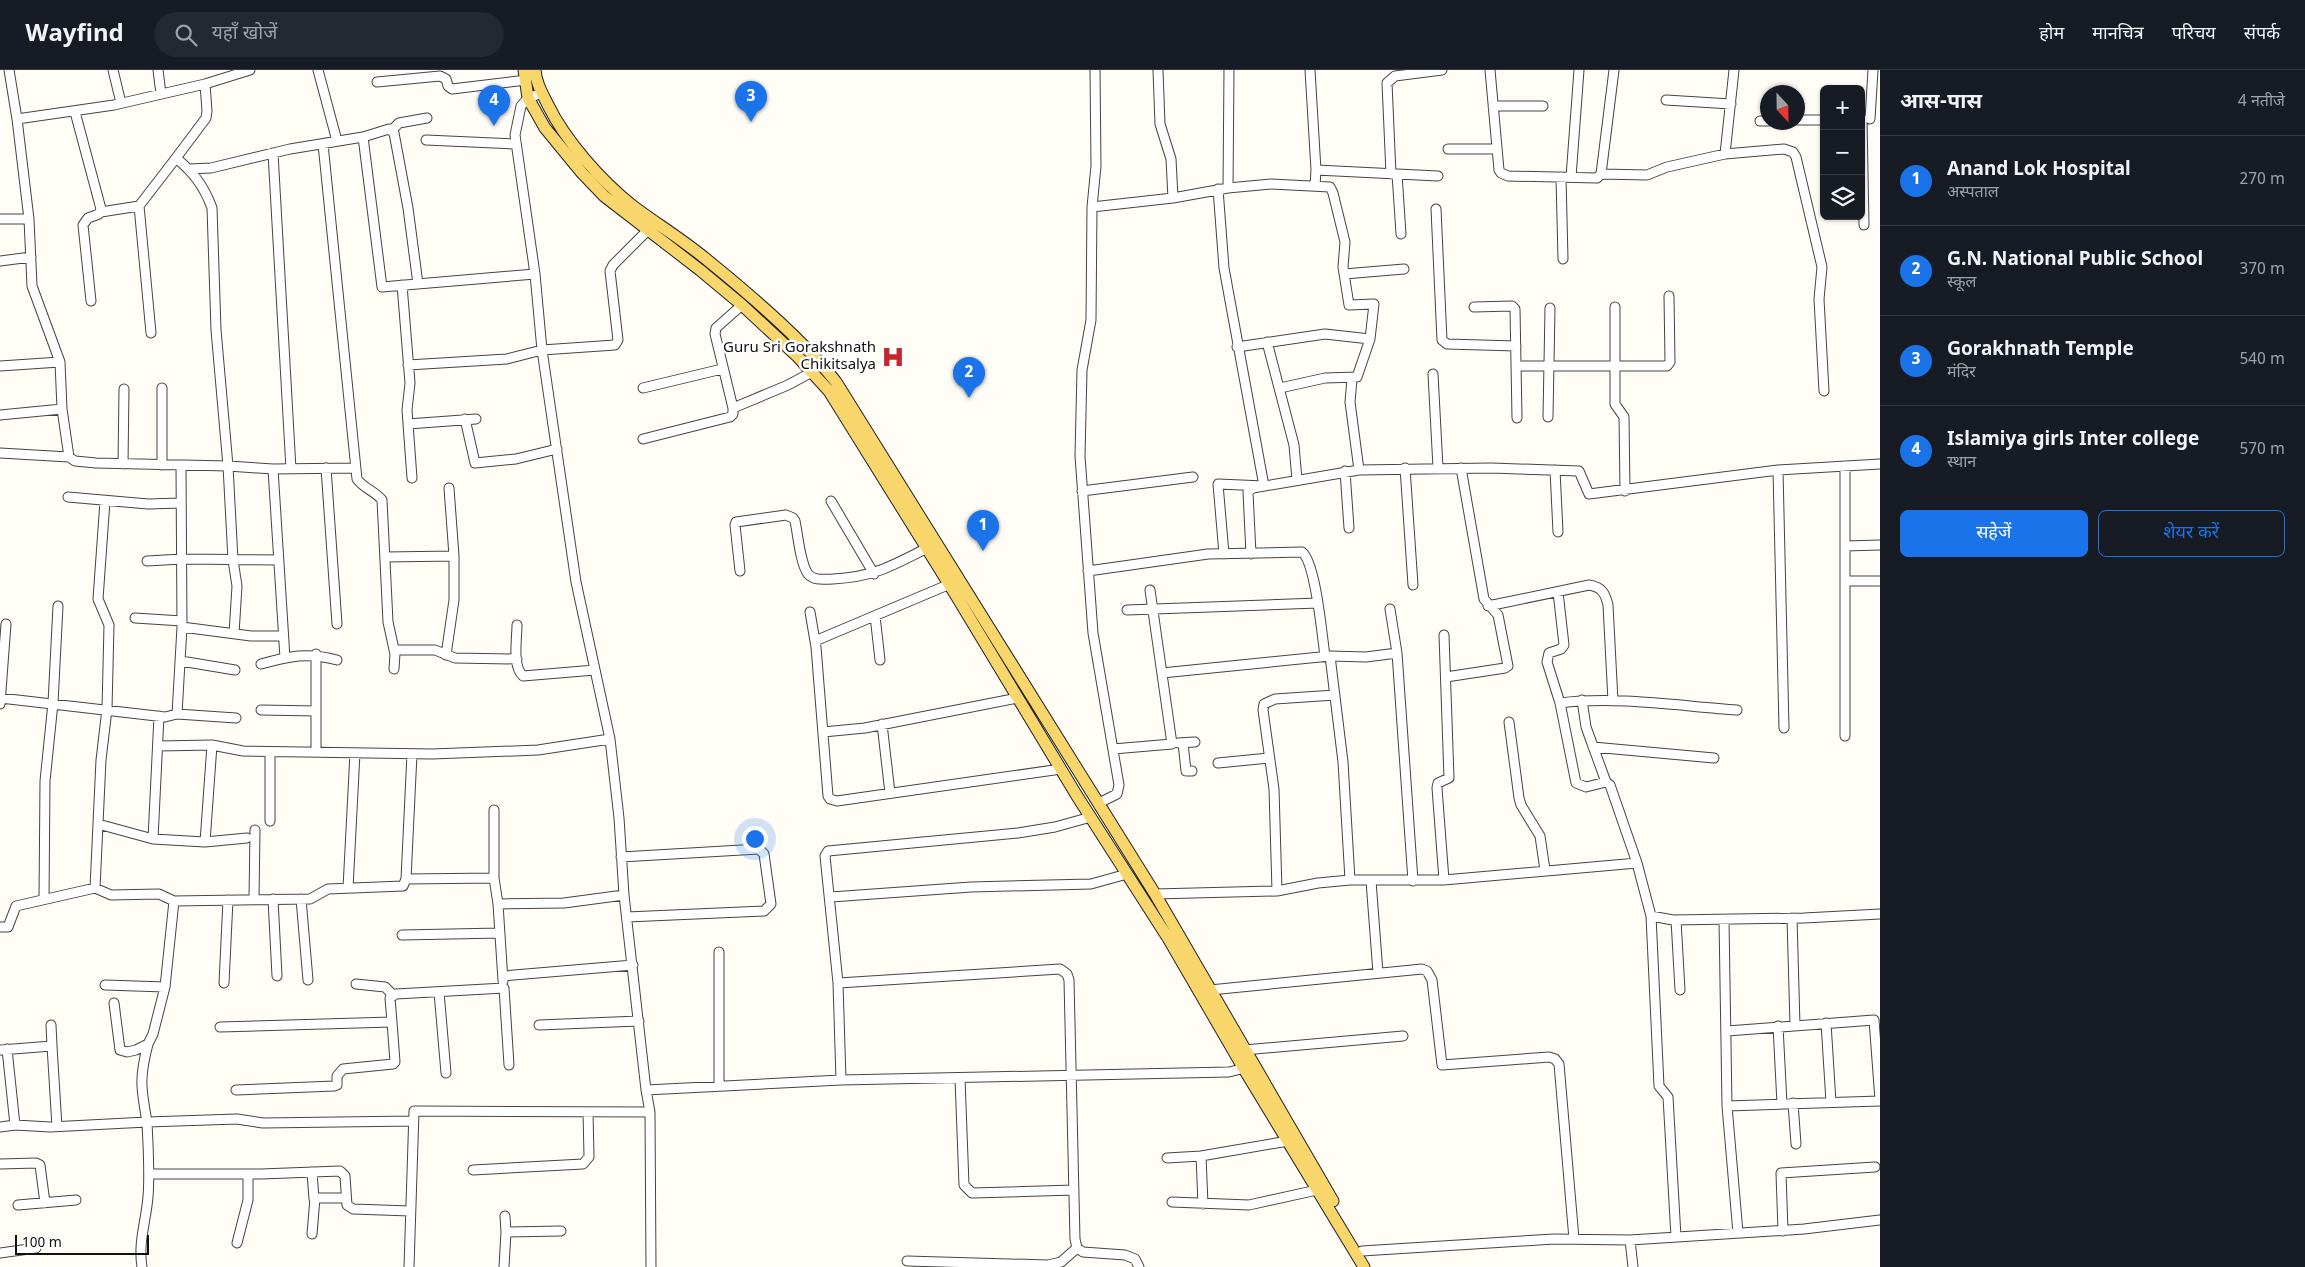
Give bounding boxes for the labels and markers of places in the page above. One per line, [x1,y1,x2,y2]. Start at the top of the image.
pin: 3 [735,81,767,122]
pin: 4 [478,85,510,126]
place label: Guru Sri Gorakshnath Chikitsalya [723,339,876,375]
hospital icon: Guru Sri Gorakshnath Chikitsalya [880,344,906,370]
pin: 2 [953,357,985,398]
pin: 1 [967,510,999,551]

